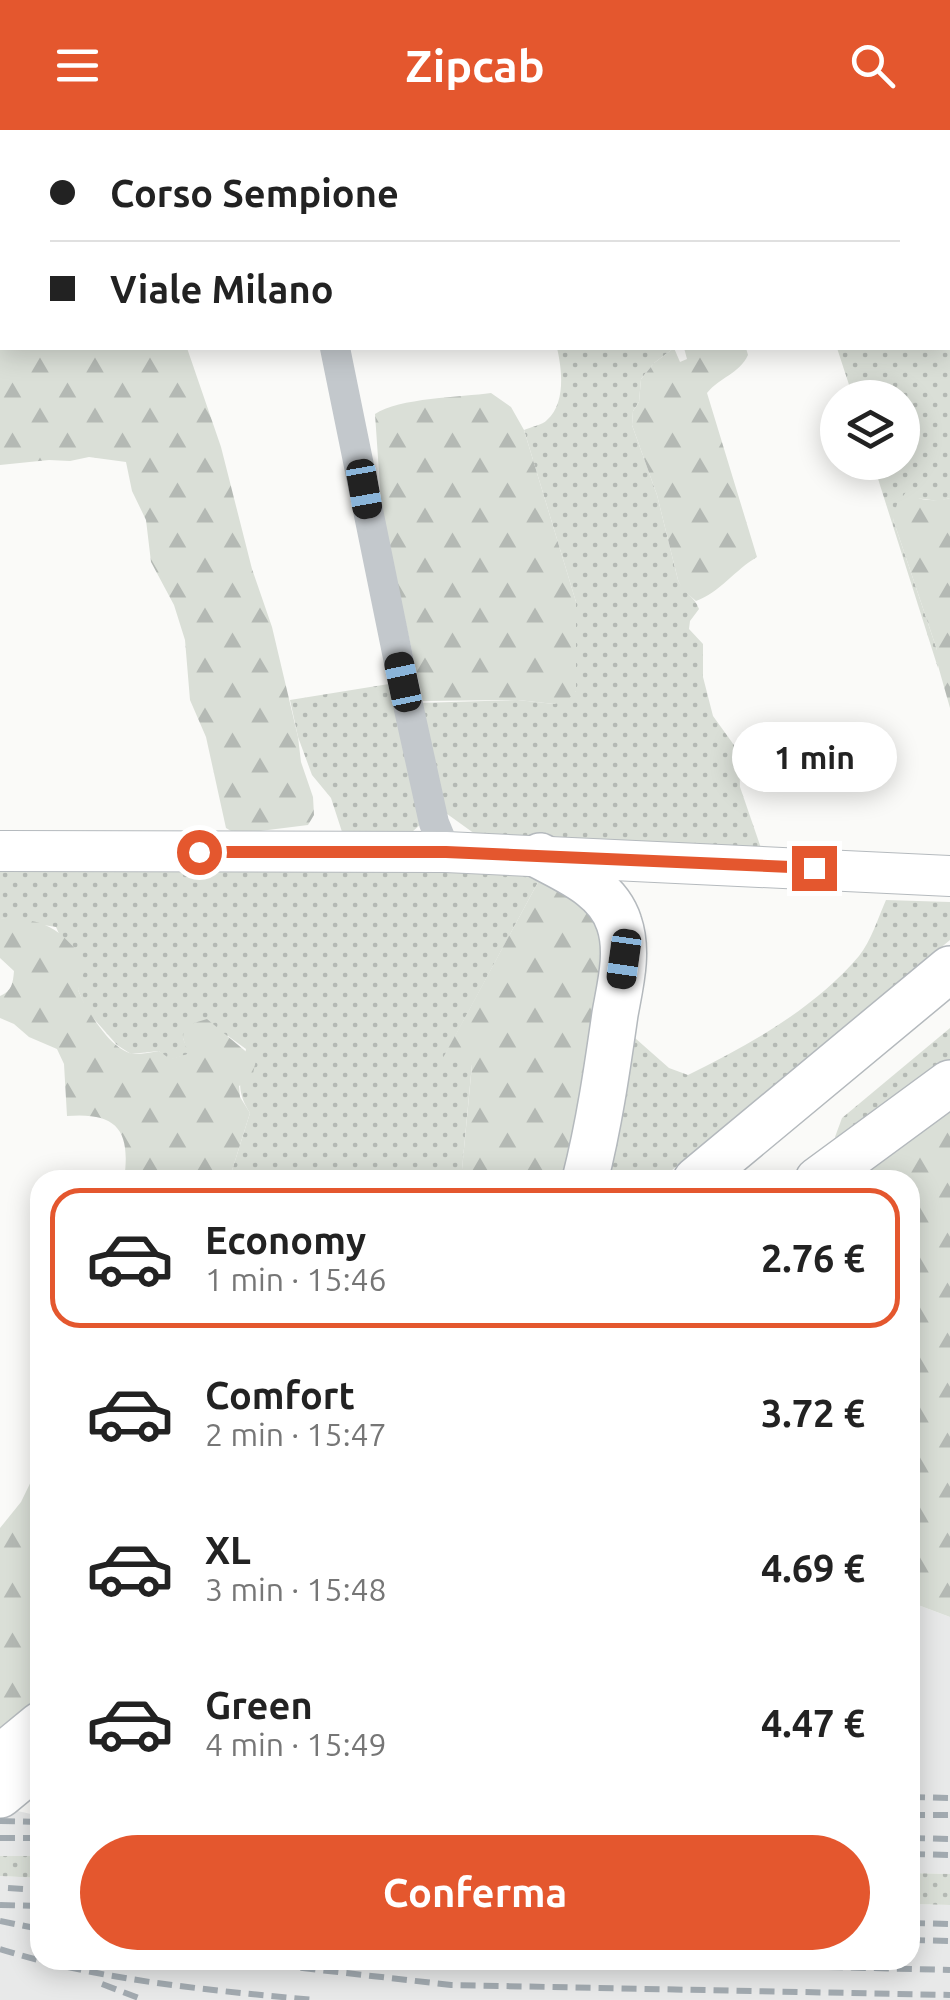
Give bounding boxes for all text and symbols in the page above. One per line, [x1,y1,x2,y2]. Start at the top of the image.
icon: menu [50,38,105,93]
icon: search [845,38,900,93]
text: Zipcab [405,40,545,91]
text: Corso Sempione [110,172,399,214]
text: Viale Milano [110,268,334,310]
map controls [820,380,920,480]
button: layers [820,380,920,480]
car [344,457,384,521]
car [382,650,424,714]
callout: 1 min [732,723,896,793]
text: 1 min [774,739,855,775]
route start [177,830,222,875]
route end [792,846,837,891]
car [605,927,643,991]
icon: car [85,1213,175,1303]
text: Economy [205,1219,366,1261]
text: 2.76 € [761,1237,865,1279]
text: 1 min · 15:46 [205,1261,387,1297]
icon: car [85,1368,175,1458]
text: Comfort [205,1374,355,1416]
text: 3.72 € [761,1392,865,1434]
text: 2 min · 15:47 [205,1416,387,1452]
icon: car [85,1523,175,1613]
text: XL [205,1529,251,1571]
text: 4.69 € [761,1547,865,1589]
text: 3 min · 15:48 [205,1571,387,1607]
icon: car [85,1678,175,1768]
text: Green [205,1684,313,1726]
text: 4.47 € [761,1702,865,1744]
text: 4 min · 15:49 [205,1726,387,1762]
button: Conferma [80,1835,870,1950]

